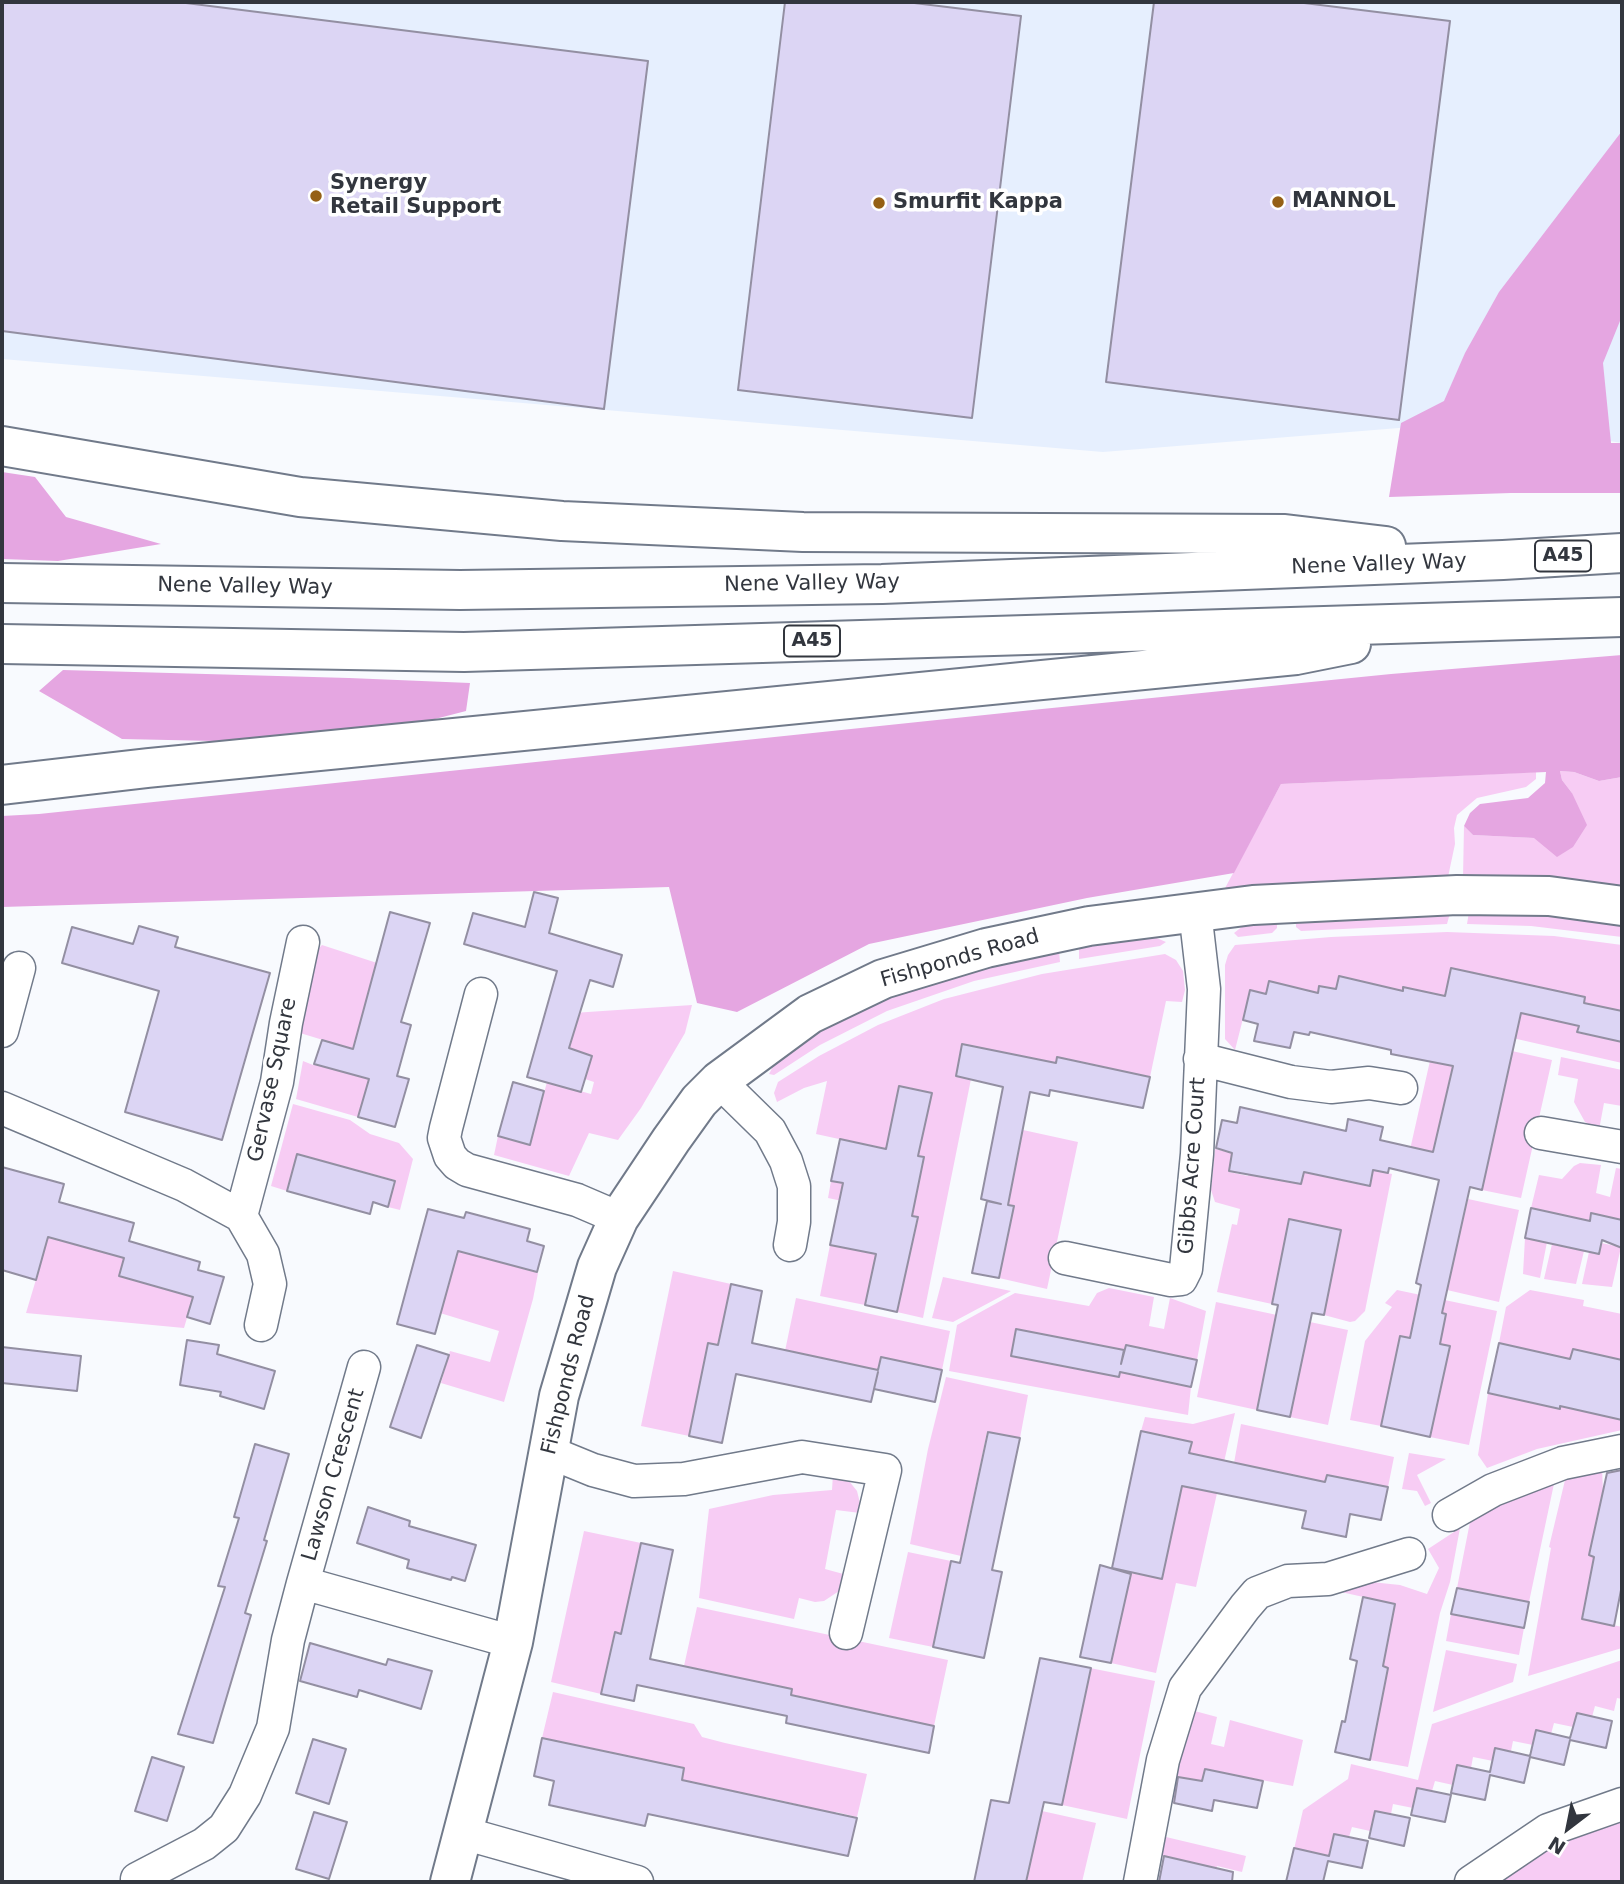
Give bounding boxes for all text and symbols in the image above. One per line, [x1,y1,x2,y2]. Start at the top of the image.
place label: Synergy Retail Support [330,171,501,221]
marker: Synergy Retail Support [308,188,324,204]
place label: MANNOL [1292,189,1396,215]
place label: Smurfit Kappa [893,190,1063,216]
marker: MANNOL [1270,194,1286,210]
marker: Smurfit Kappa [871,195,887,211]
road number: A45 [1535,540,1591,572]
street label: Nene Valley Way [1291,549,1467,581]
street label: Nene Valley Way [724,570,900,598]
street label: Nene Valley Way [157,573,333,601]
road number: A45 [784,626,840,656]
street label: Fishponds Road [878,924,1042,994]
street label: Gervase Square [243,995,303,1165]
street label: Gibbs Acre Court [1174,1077,1212,1255]
street label: Fishponds Road [537,1293,601,1457]
street label: Lawson Crescent [297,1386,371,1564]
north arrow [1533,1793,1603,1863]
text: N [1544,1832,1569,1859]

